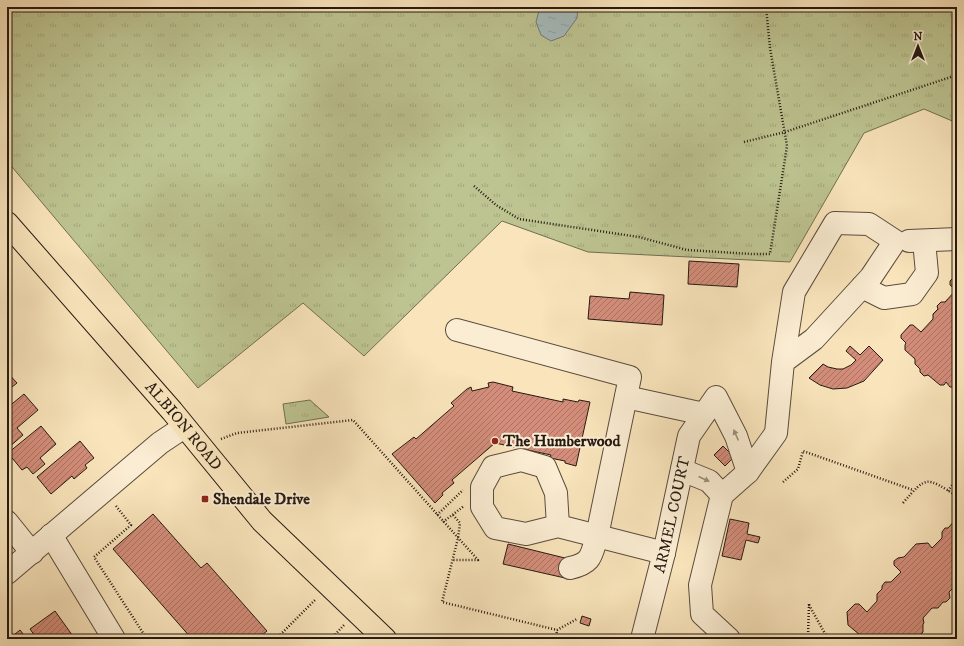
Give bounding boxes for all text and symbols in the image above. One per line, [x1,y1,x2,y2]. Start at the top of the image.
north arrow [898,26,938,66]
text: N [913,30,923,44]
street label: ALBION ROAD [141,377,227,475]
one-way arrow [732,429,738,441]
place label: The Humberwood [502,431,621,451]
marker: The Humberwood [490,436,500,446]
street label: ARMEL COURT [649,454,694,575]
one-way arrow [698,476,710,482]
place label: Shendale Drive [213,489,310,509]
marker: Shendale Drive [200,494,210,504]

